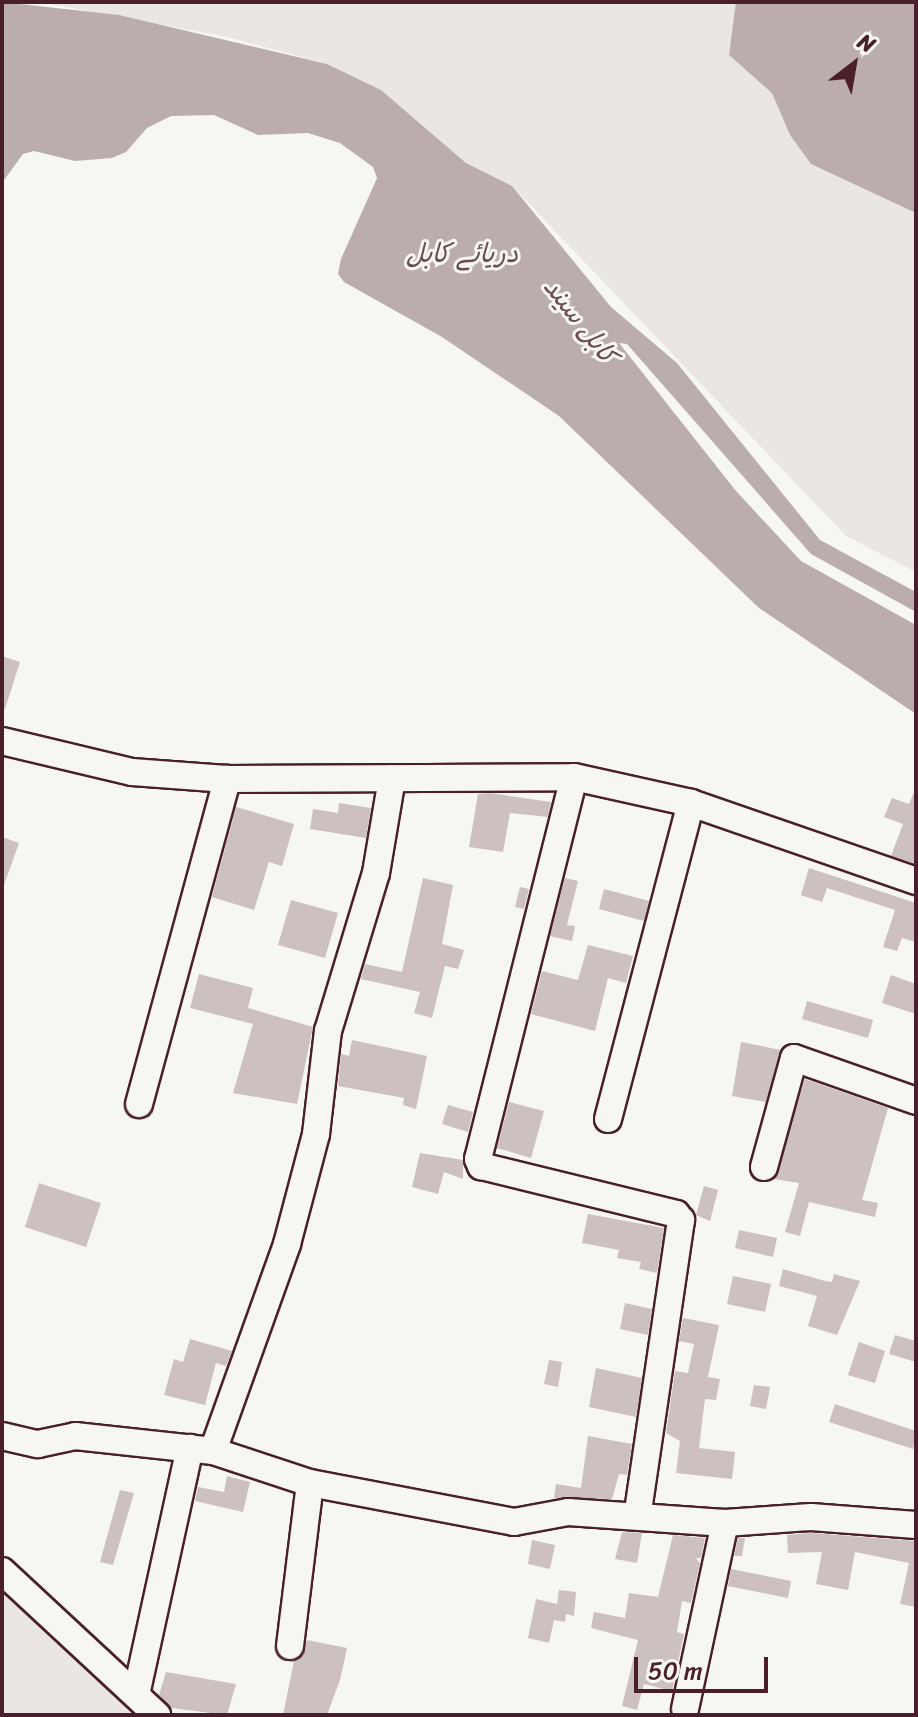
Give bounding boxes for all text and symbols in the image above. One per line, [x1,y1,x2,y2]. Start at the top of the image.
text: N [850,22,883,64]
north arrow [814,24,894,104]
water label: دریائے کابل [406,238,518,270]
water label: کابل سيند [537,272,623,370]
scale bar [638,1641,772,1691]
text: 50 m [648,1650,703,1692]

